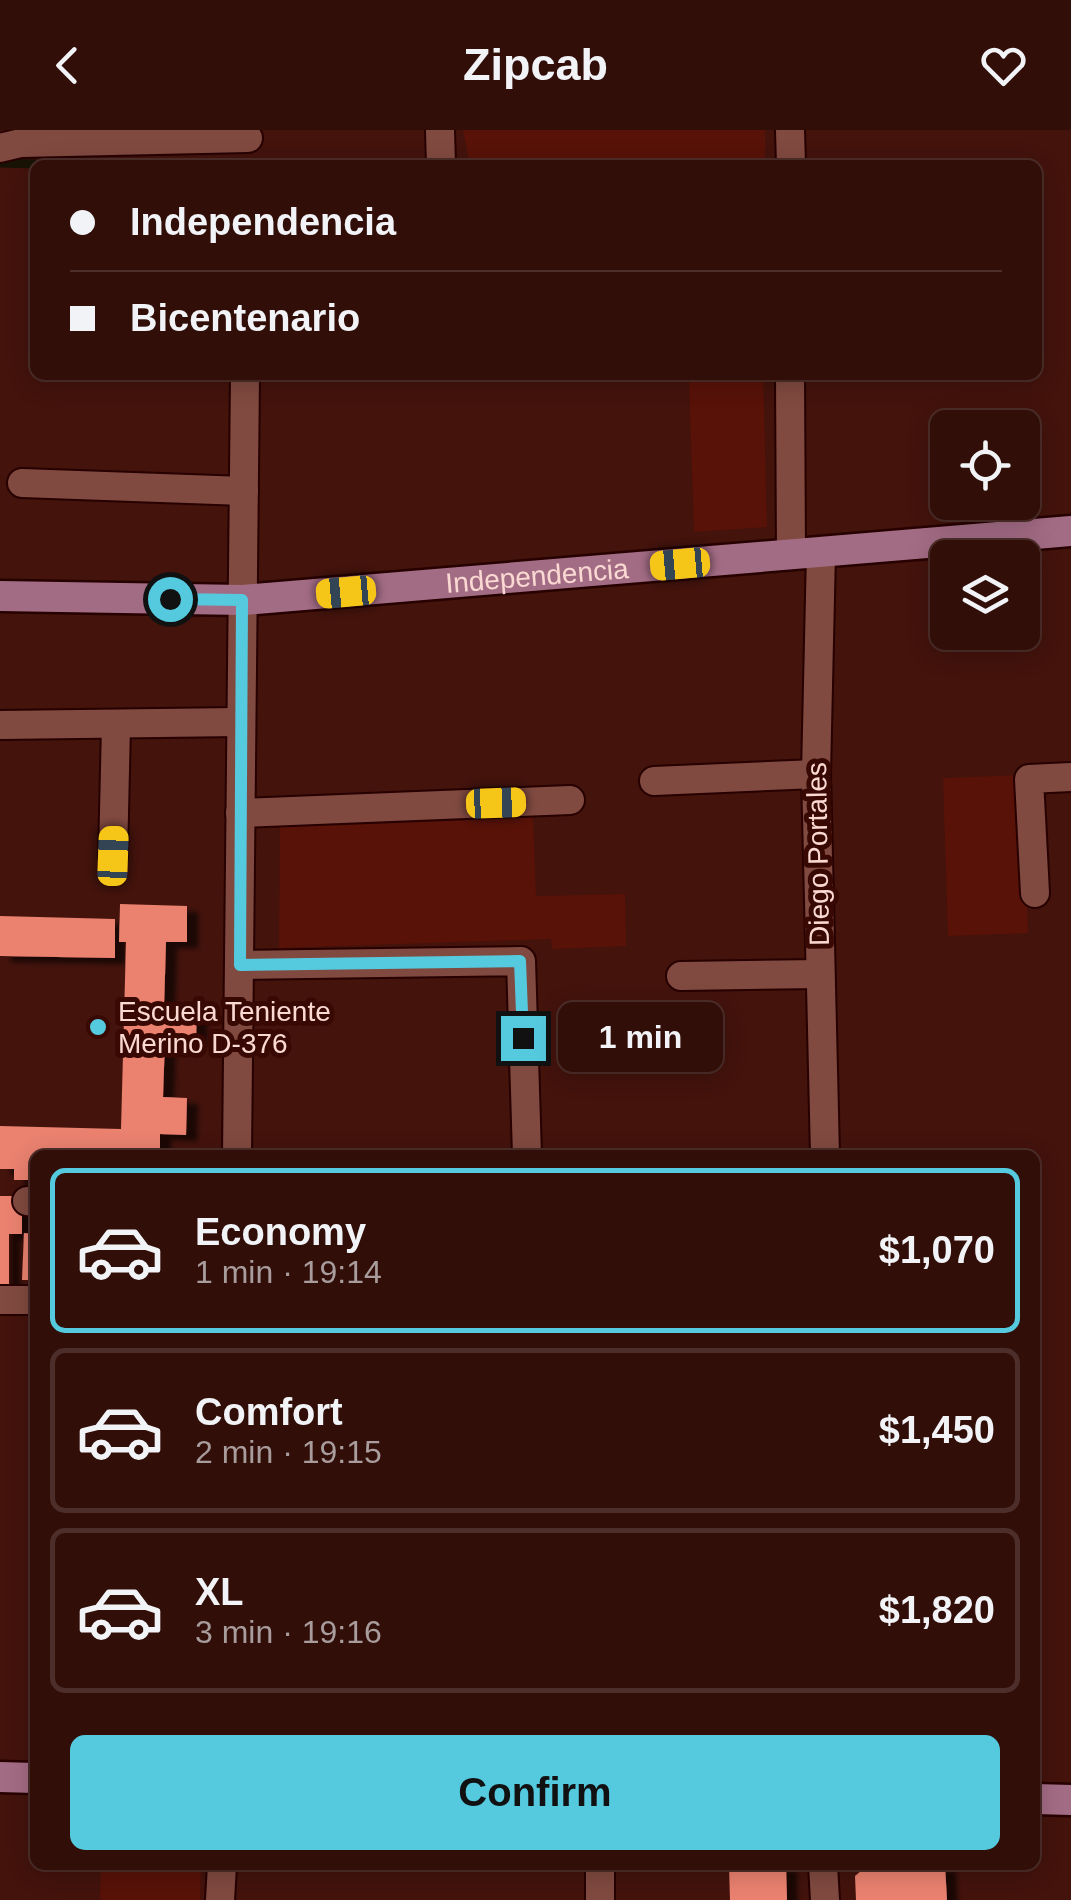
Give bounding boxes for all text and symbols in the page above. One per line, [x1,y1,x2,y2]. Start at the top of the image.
icon: back [40,38,95,93]
icon: heart [976,38,1031,93]
text: Zipcab [463,39,608,90]
text: Independencia [130,201,396,243]
text: Bicentenario [130,297,360,339]
map controls [930,410,1040,650]
button: locate [930,410,1040,520]
button: layers [930,540,1040,650]
car [649,546,711,582]
street label: Independencia [444,552,630,599]
car [315,574,377,610]
route start [148,577,193,622]
street label: Diego Portales [801,762,835,946]
car [465,787,527,819]
car [97,825,129,887]
place label: Escuela Teniente Merino D-376 [118,996,331,1059]
callout: 1 min [558,1003,723,1073]
marker: Escuela Teniente Merino D-376 [87,1016,109,1038]
route end [501,1016,546,1061]
text: 1 min [599,1019,682,1055]
icon: car [75,1206,165,1296]
text: Economy [195,1211,366,1253]
text: $1,070 [879,1229,995,1271]
text: 1 min · 19:14 [195,1254,382,1290]
icon: car [75,1386,165,1476]
text: Comfort [195,1391,343,1433]
text: $1,450 [879,1409,995,1451]
text: 2 min · 19:15 [195,1434,382,1470]
icon: car [75,1566,165,1656]
text: XL [195,1571,244,1613]
text: $1,820 [879,1589,995,1631]
text: 3 min · 19:16 [195,1614,382,1650]
button: Confirm [70,1735,1000,1850]

